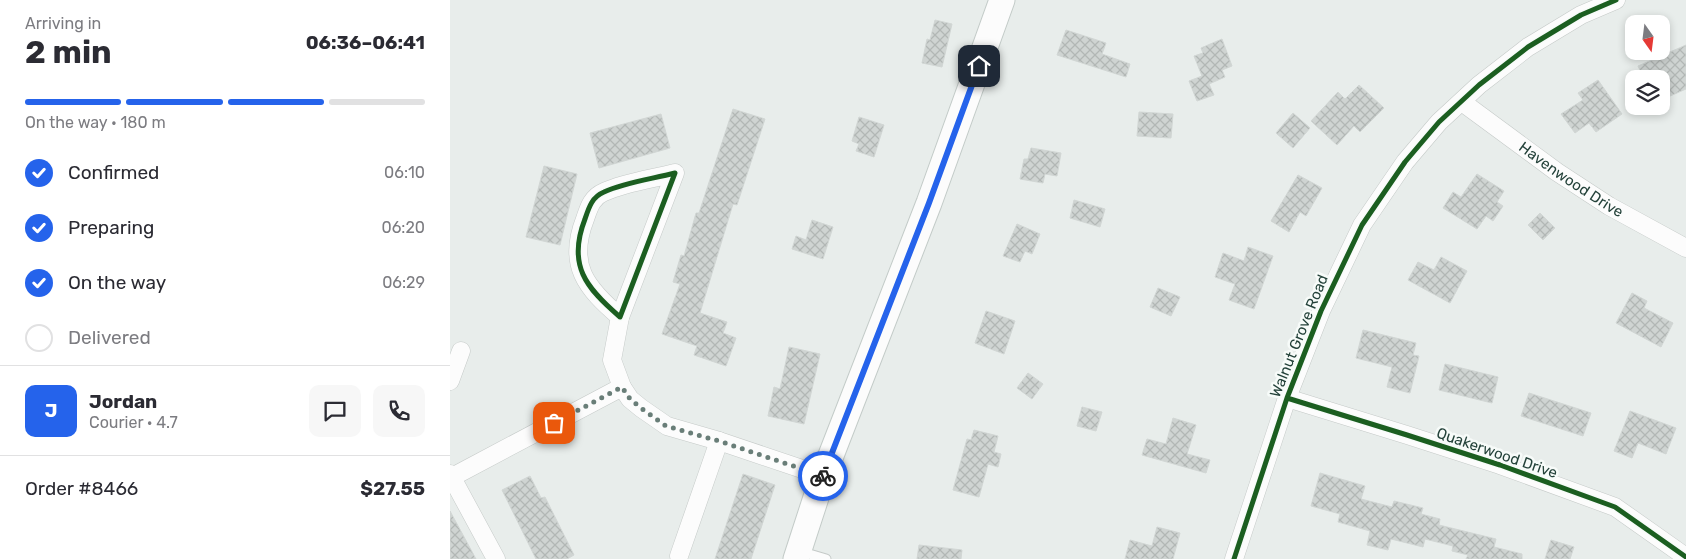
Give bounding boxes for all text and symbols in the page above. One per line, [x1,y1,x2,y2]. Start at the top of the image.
text: Arriving in [25,14,101,33]
north arrow [1625,15,1670,60]
map controls [1625,15,1670,115]
text: 06:36–06:41 [306,31,425,54]
text: 2 min [25,33,112,71]
pin [958,45,1000,87]
icon: home [965,52,993,80]
button: layers [1625,70,1670,115]
text: On the way · 180 m [25,113,166,132]
street label: Havenwood Drive [1515,138,1626,221]
icon: check [25,159,53,187]
text: Confirmed [68,161,159,184]
text: 06:10 [384,163,425,182]
icon: check [25,214,53,242]
text: Preparing [68,216,154,239]
text: 06:20 [382,218,425,237]
icon: check [25,269,53,297]
text: On the way [68,271,166,294]
street label: Walnut Grove Road [1266,272,1332,400]
text: 06:29 [382,273,425,292]
text: Delivered [68,326,151,349]
button: chat [309,385,361,437]
button: phone [373,385,425,437]
text: Jordan [89,390,157,413]
text: J [45,399,57,422]
pin [533,402,575,444]
icon: bag [540,409,568,437]
text: Courier · 4.7 [89,413,178,432]
street label: Quakerwood Drive [1434,424,1560,482]
courier [798,451,848,501]
icon: bike [809,462,837,490]
text: Order #8466 [25,477,138,500]
text: $27.55 [360,477,425,500]

